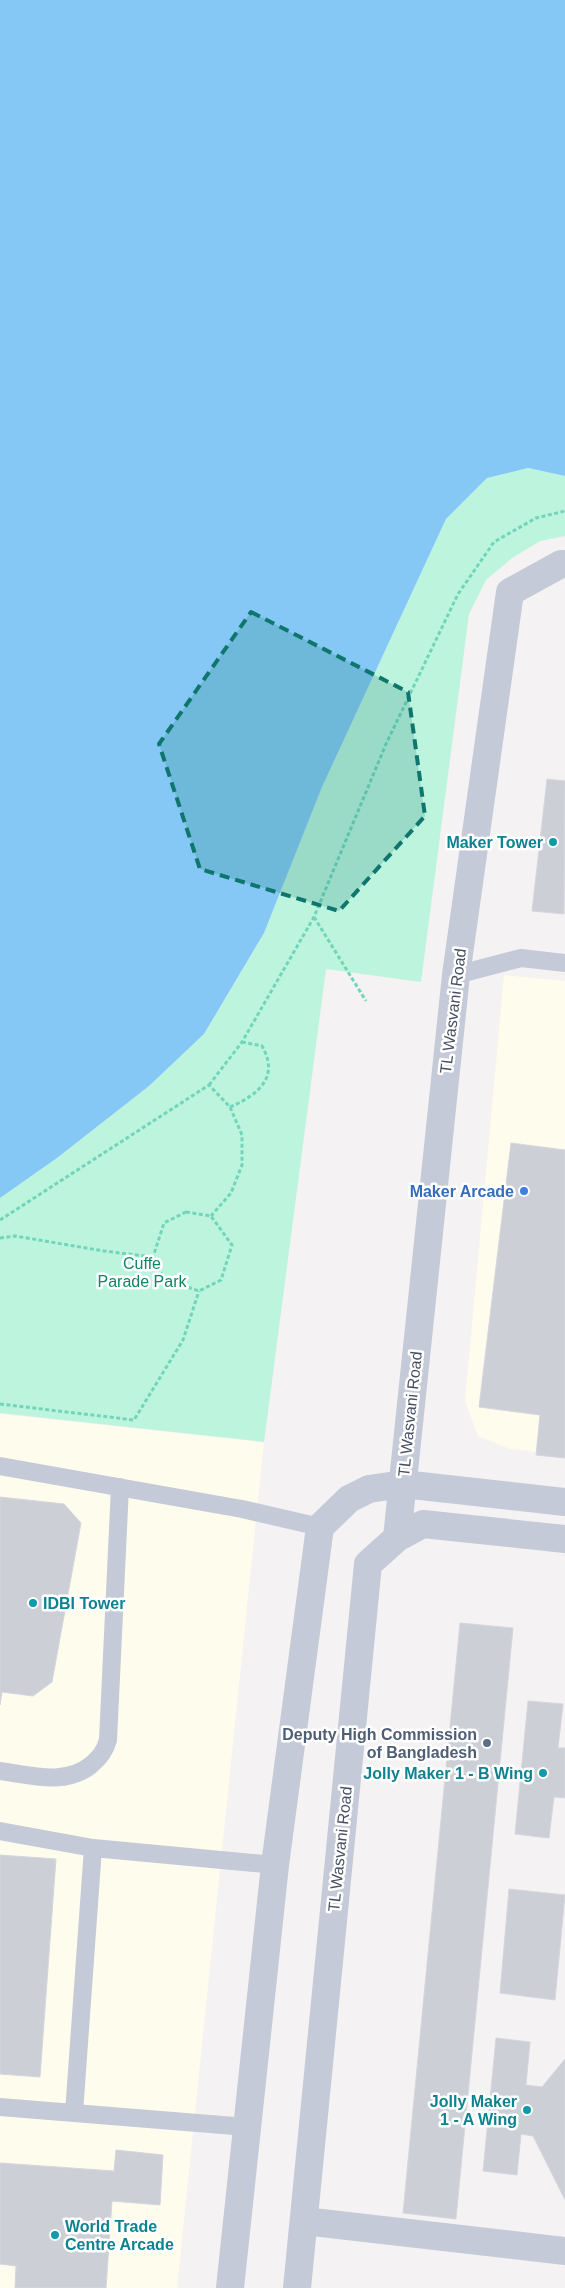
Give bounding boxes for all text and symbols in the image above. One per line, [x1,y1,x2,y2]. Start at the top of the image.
place label: Maker Tower [446,834,543,851]
marker: Maker Tower [547,836,559,848]
street label: TL Wasvani Road [437,947,469,1075]
place label: Maker Arcade [410,1183,514,1200]
marker: Maker Arcade [518,1185,530,1197]
park label: Cuffe Parade Park [98,1255,187,1290]
street label: TL Wasvani Road [395,1350,425,1478]
place label: IDBI Tower [43,1595,125,1612]
marker: IDBI Tower [27,1597,39,1609]
place label: Deputy High Commission of Bangladesh [282,1726,477,1761]
marker: Deputy High Commission of Bangladesh [481,1737,493,1749]
place label: Jolly Maker 1 - B Wing [363,1765,533,1782]
marker: Jolly Maker 1 - B Wing [537,1767,549,1779]
street label: TL Wasvani Road [325,1785,355,1913]
place label: Jolly Maker 1 - A Wing [430,2093,517,2128]
marker: Jolly Maker 1 - A Wing [521,2104,533,2116]
place label: World Trade Centre Arcade [65,2218,174,2253]
marker: World Trade Centre Arcade [49,2229,61,2241]

